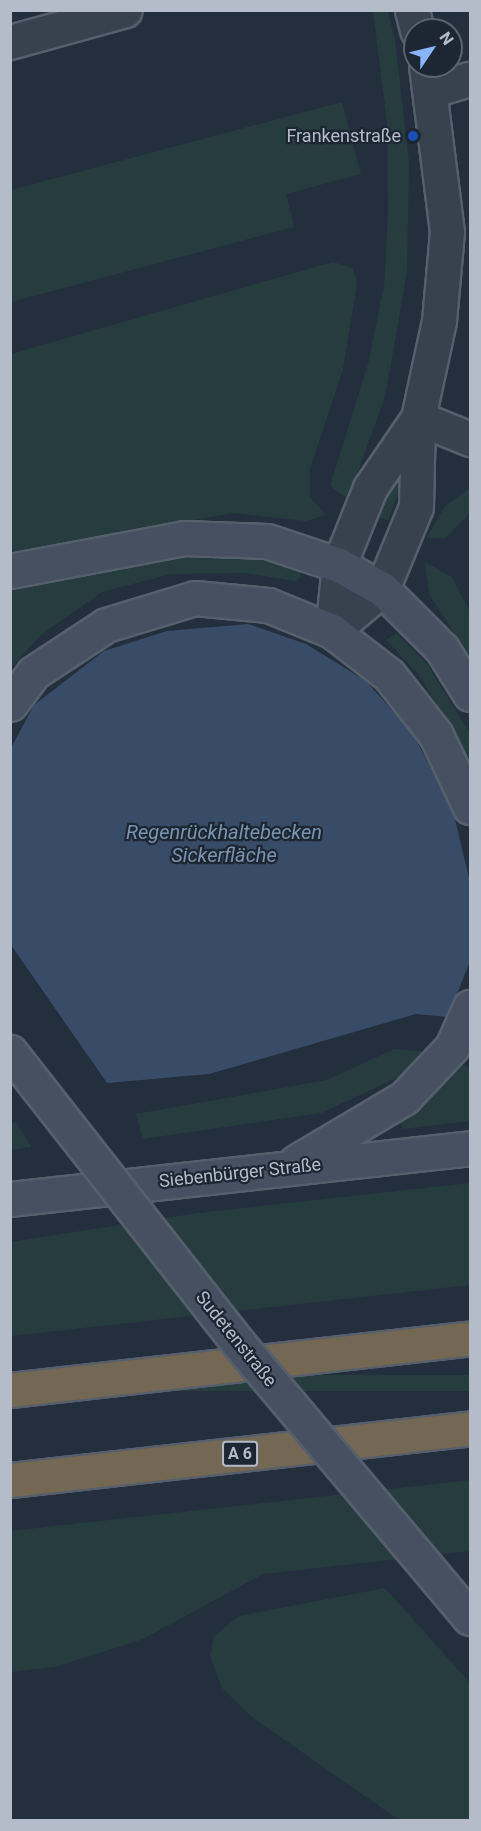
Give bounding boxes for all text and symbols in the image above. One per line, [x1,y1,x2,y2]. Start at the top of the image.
north arrow [403,18,463,78]
text: N [435,28,458,49]
place label: Frankenstraße [286,125,401,147]
marker: Frankenstraße [406,129,420,143]
water label: Regenrückhaltebecken Sickerfläche [126,821,322,868]
street label: Siebenbürger Straße [158,1154,322,1192]
street label: Sudetenstraße [191,1287,281,1391]
road number: A 6 [222,1441,258,1467]

